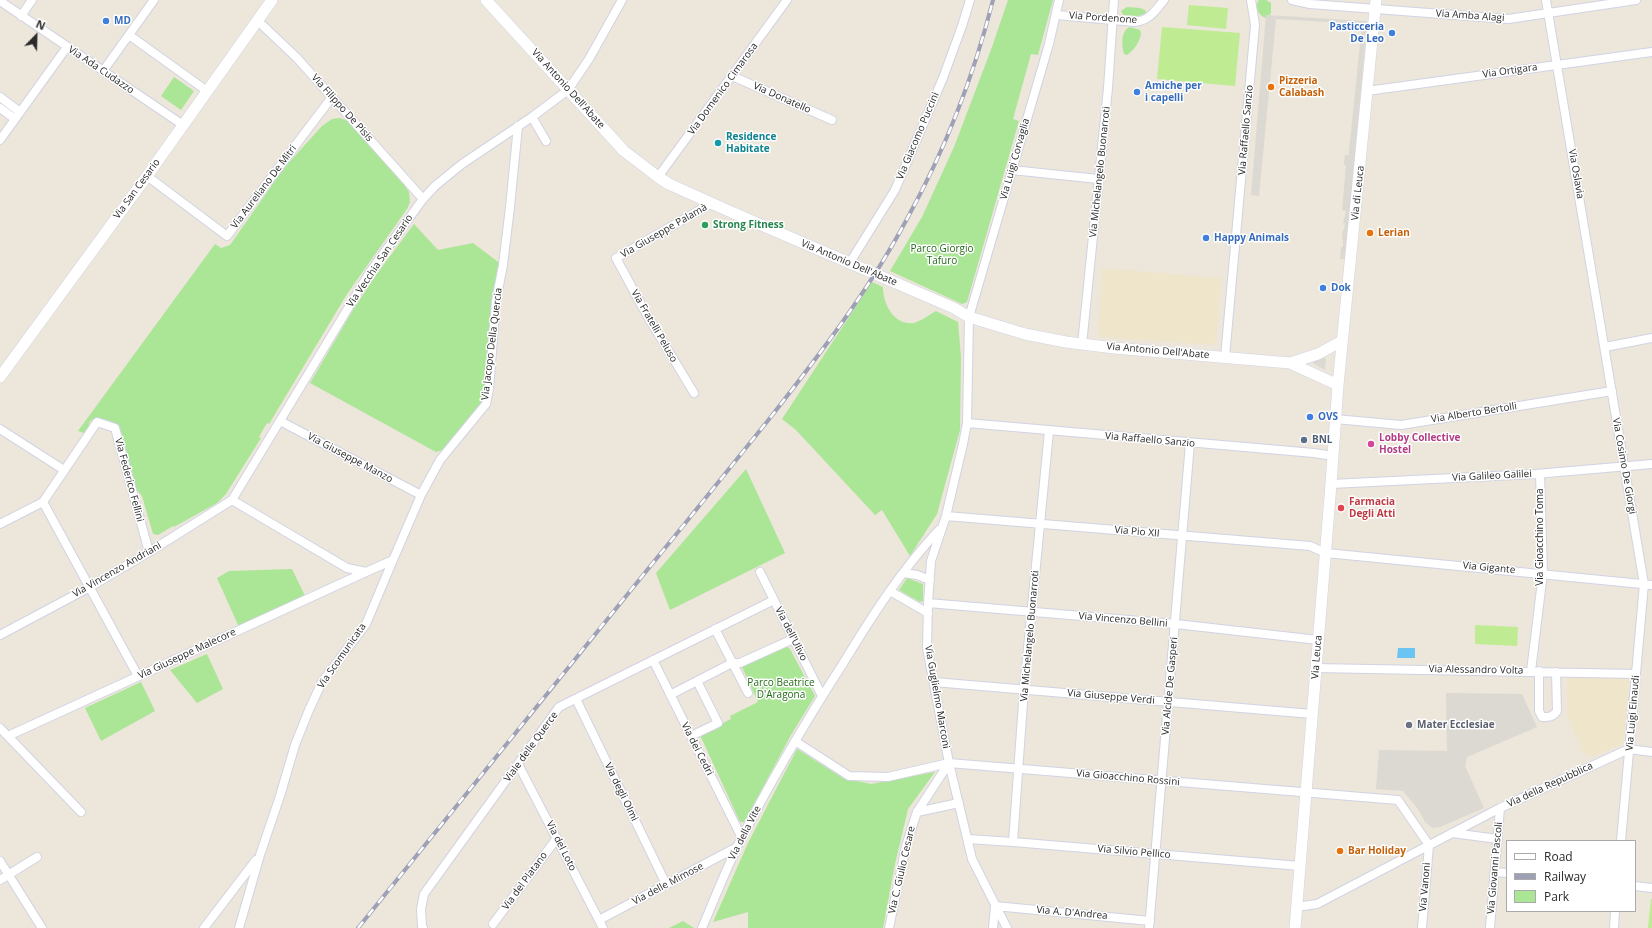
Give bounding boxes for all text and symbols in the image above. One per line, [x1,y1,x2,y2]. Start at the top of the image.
street label: Via Amba Alagi [1435,8,1505,24]
street label: Via Pordenone [1068,10,1138,26]
place label: MD [114,15,131,27]
north arrow [16,16,56,56]
text: N [34,16,48,33]
marker: MD [101,16,111,26]
place label: Pasticceria De Leo [1329,21,1384,44]
marker: Pasticceria De Leo [1387,28,1397,38]
street label: Via Domenico Cimarosa [686,41,760,137]
street label: Via Ada Cudazzo [66,44,136,96]
street label: Via Antonio Dell'Abate [529,47,607,131]
street label: Via Ortigara [1482,61,1538,81]
street label: Via Filippo De Pisis [309,72,375,144]
place label: Pizzeria Calabash [1279,75,1324,98]
street label: Via Donatello [751,80,813,116]
place label: Amiche per i capelli [1145,80,1202,104]
marker: Pizzeria Calabash [1266,82,1276,92]
street label: Via Raffaello Sanzio [1236,84,1256,176]
marker: Amiche per i capelli [1132,87,1142,97]
street label: Via Giacomo Puccini [894,91,942,181]
street label: Via Michelangelo Buonarroti [1087,106,1113,238]
street label: Via Luigi Corvaglia [998,117,1032,201]
place label: Residence Habitate [726,131,776,154]
marker: Residence Habitate [713,138,723,148]
street label: Via Aureliano De Mitri [229,143,299,231]
street label: Via Oslavia [1566,148,1586,200]
street label: Via San Cesario [111,157,163,221]
street label: Via di Leuca [1349,165,1367,221]
street label: Via Giuseppe Palamà [619,201,709,261]
street label: Via Vecchia San Cesario [344,212,416,310]
place label: Strong Fitness [713,219,784,231]
marker: Strong Fitness [700,220,710,230]
place label: Lerian [1378,227,1410,239]
marker: Lerian [1365,228,1375,238]
place label: Happy Animals [1214,232,1289,244]
marker: Happy Animals [1201,233,1211,243]
street label: Via Antonio Dell'Abate [799,237,899,289]
park label: Parco Giorgio Tafuro [911,243,973,266]
place label: Dok [1331,282,1351,294]
marker: Dok [1318,283,1328,293]
street label: Via Jacopo Della Quercia [479,287,505,401]
street label: Via Fratelli Peluso [628,288,680,364]
street label: Via Antonio Dell'Abate [1106,341,1210,361]
street label: Via Alberto Bertolli [1430,400,1518,426]
place label: OVS [1318,411,1338,423]
marker: OVS [1305,412,1315,422]
street label: Via Cosimo De Giorgi [1610,417,1638,515]
street label: Via Giuseppe Manzo [305,430,395,486]
street label: Via Raffaello Sanzio [1104,430,1196,450]
place label: Lobby Collective Hostel [1379,432,1460,456]
place label: BNL [1312,434,1332,446]
marker: BNL [1299,435,1309,445]
street label: Via Federico Fellini [112,437,146,523]
marker: Lobby Collective Hostel [1366,439,1376,449]
street label: Via Galileo Galilei [1452,468,1532,484]
street label: Via Gioacchino Toma [1534,488,1546,586]
place label: Farmacia Degli Atti [1349,496,1395,520]
marker: Farmacia Degli Atti [1336,503,1346,513]
street label: Via Pio XII [1114,524,1160,540]
street label: Via Vincenzo Andriani [70,540,164,600]
street label: Via Gigante [1462,560,1516,576]
street label: Via Michelangelo Buonarroti [1018,570,1042,702]
street label: Via dell'Ulivo [772,605,810,663]
street label: Via Vincenzo Bellini [1078,610,1168,630]
street label: Via Scomunicata [315,621,369,691]
street label: Via Giuseppe Malecore [136,626,238,682]
street label: Via Leuca [1309,635,1325,679]
street label: Via Alcide De Gasperi [1160,636,1180,736]
street label: Via Guglielmo Marconi [922,644,952,750]
street label: Via Alessandro Volta [1429,663,1523,677]
street label: Via Luigi Einaudi [1624,675,1642,751]
park label: Parco Beatrice D'Aragona [747,677,815,700]
street label: Via Giuseppe Verdi [1067,687,1155,707]
street label: Viale delle Querce [502,710,560,784]
place label: Mater Ecclesiae [1417,719,1495,731]
street label: Via dei Cedri [678,720,716,778]
marker: Mater Ecclesiae [1404,720,1414,730]
street label: Via della Repubblica [1505,760,1595,810]
street label: Via degli Olmi [602,761,640,823]
street label: Via Gioacchino Rossini [1076,767,1180,789]
street label: Via della Vite [726,804,764,862]
street label: Via del Loto [543,819,579,873]
street label: Via Giovanni Pascoli [1485,821,1505,915]
street label: Via C. Giulio Cesare [886,825,918,915]
legend [1506,840,1636,912]
street label: Via Silvio Pellico [1097,843,1171,861]
place label: Bar Holiday [1348,845,1406,857]
marker: Bar Holiday [1335,846,1345,856]
text: Road [1544,848,1573,865]
street label: Via del Platano [500,850,550,912]
street label: Via delle Mimose [630,860,706,908]
street label: Via Vanoni [1417,862,1433,912]
text: Railway [1544,868,1586,885]
text: Park [1544,888,1569,905]
street label: Via A. D'Andrea [1036,904,1108,922]

